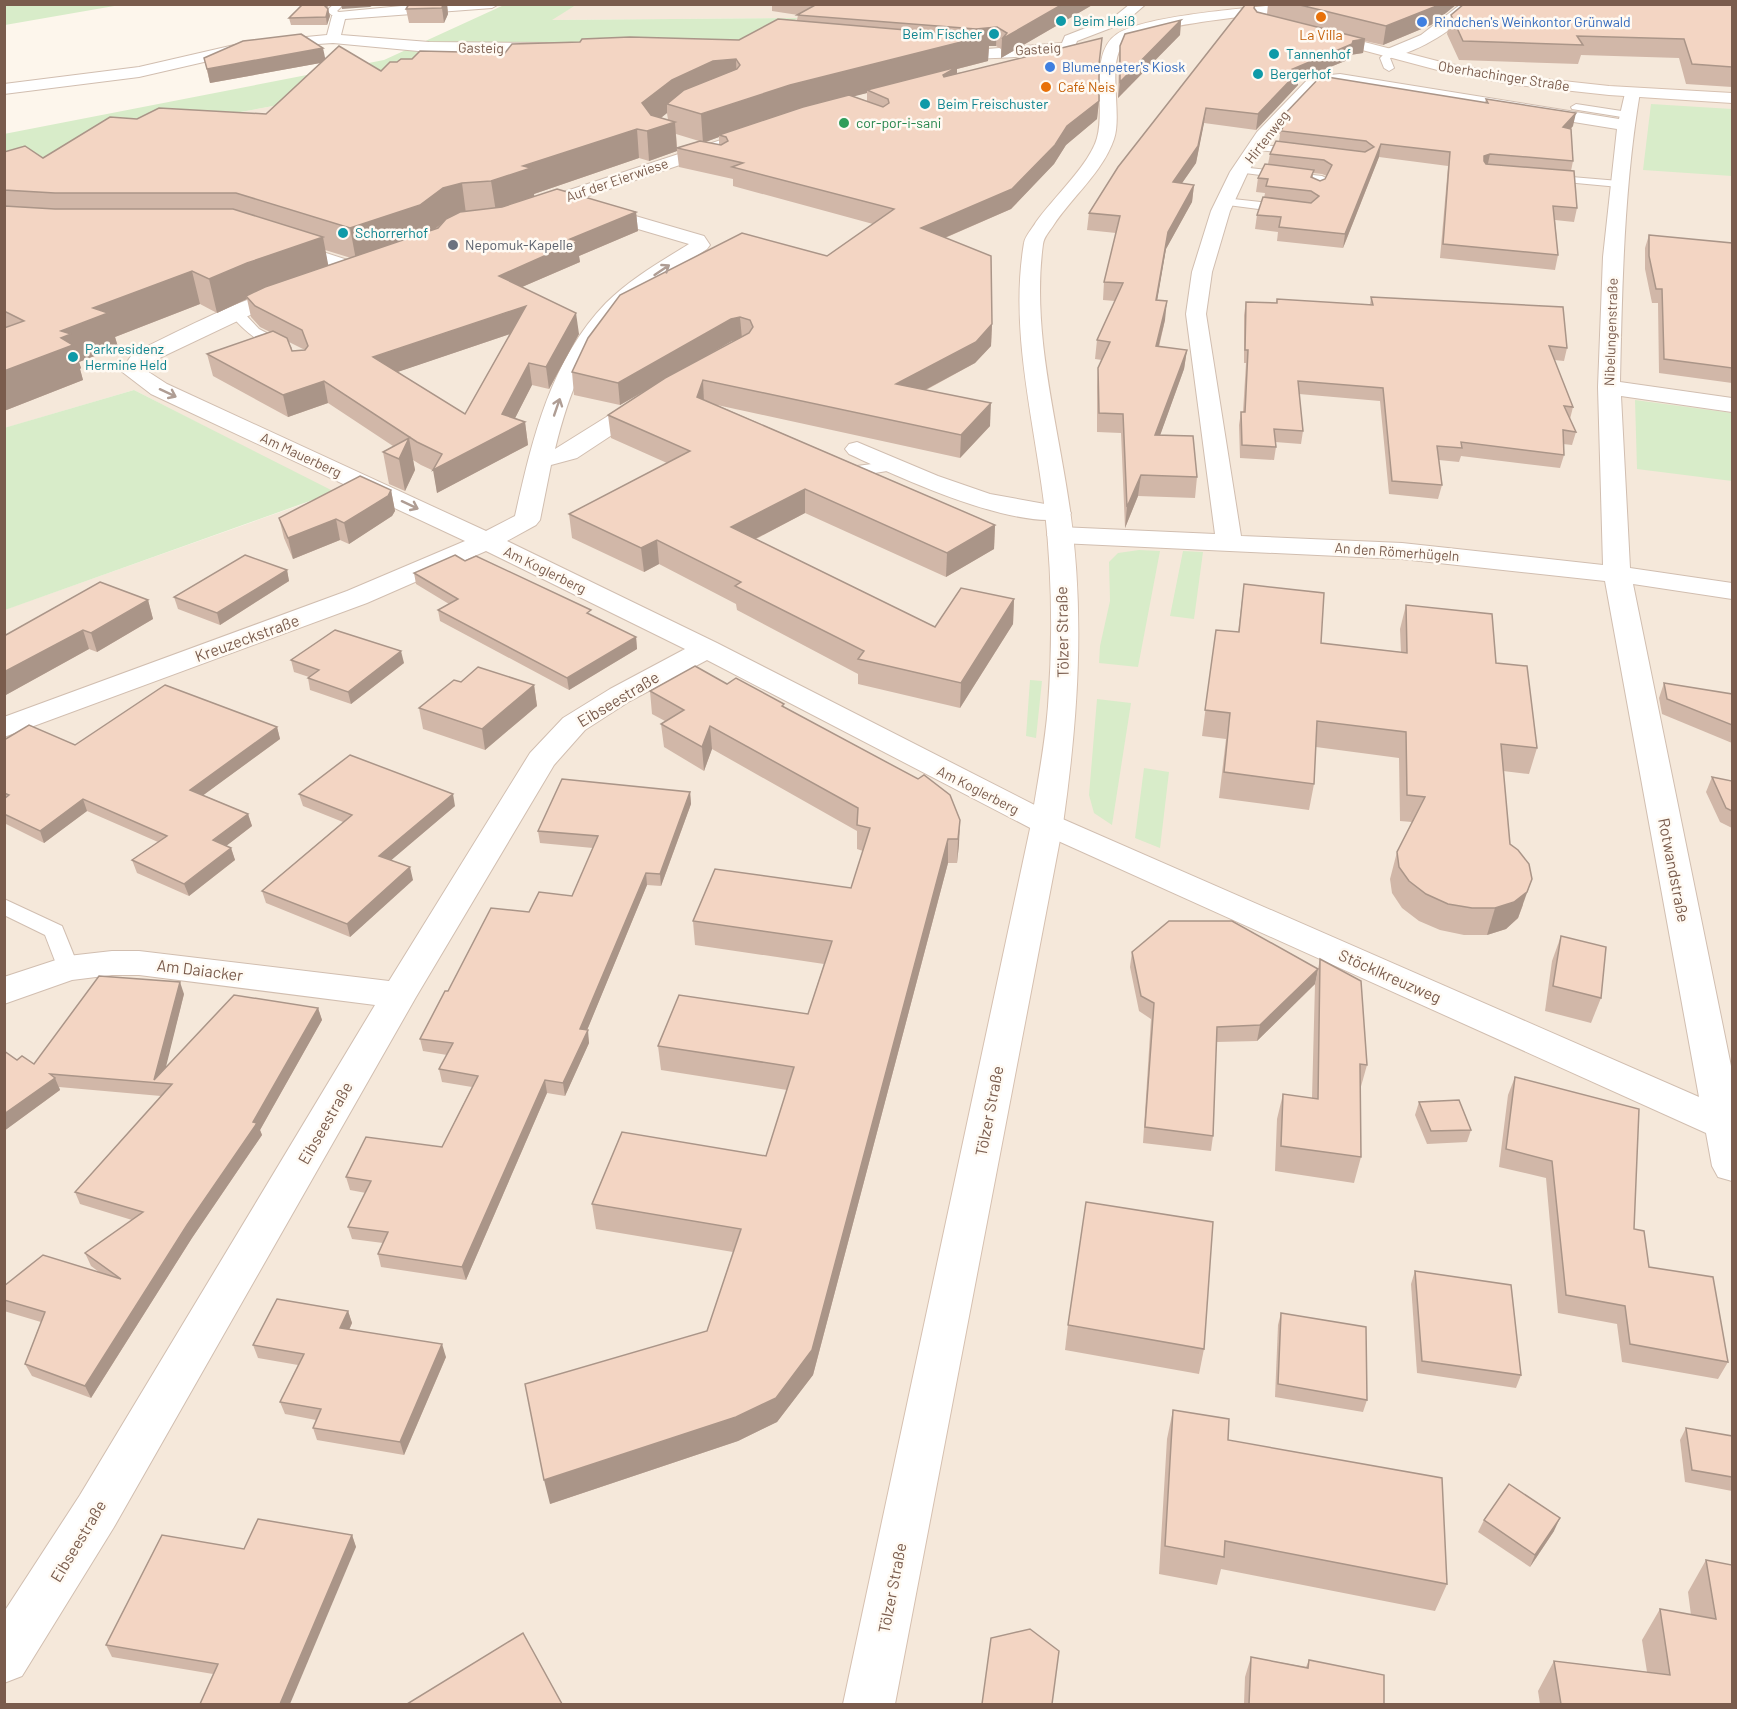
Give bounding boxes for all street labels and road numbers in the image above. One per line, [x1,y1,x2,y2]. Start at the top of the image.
street label: Gasteig [1015,38,1061,59]
street label: Gasteig [458,39,504,56]
street label: Oberhachinger Straße [1437,57,1571,94]
street label: Hirtenweg [1241,107,1293,167]
street label: Auf der Eierwiese [563,154,670,205]
street label: Nibelungenstraße [1600,278,1621,386]
street label: Am Mauerberg [258,428,344,481]
street label: An den Römerhügeln [1334,539,1460,564]
street label: Am Koglerberg [501,542,589,597]
street label: Tölzer Straße [1051,586,1072,678]
street label: Kreuzeckstraße [192,610,302,665]
street label: Eibseestraße [573,667,662,730]
street label: Am Koglerberg [934,762,1022,817]
street label: Rotwandstraße [1655,816,1694,924]
street label: Stöcklkreuzweg [1336,945,1444,1007]
street label: Am Daiacker [156,955,244,984]
street label: Tölzer Straße [970,1064,1007,1158]
street label: Eibseestraße [293,1078,356,1167]
street label: Eibseestraße [46,1496,109,1585]
street label: Tölzer Straße [873,1541,910,1635]

